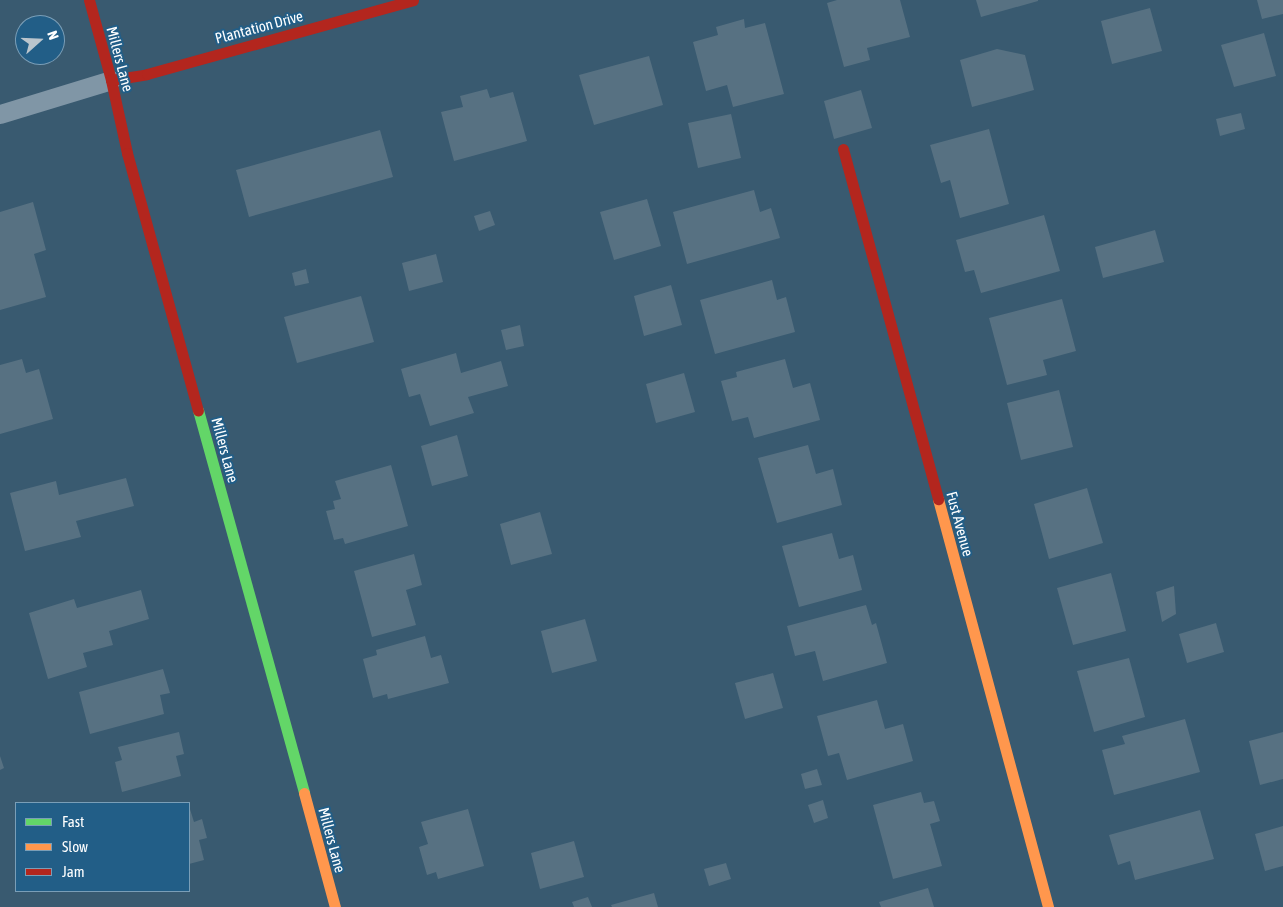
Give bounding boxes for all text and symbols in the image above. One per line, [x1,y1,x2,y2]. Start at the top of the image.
street label: Plantation Drive [213,7,305,47]
north arrow [15,15,65,65]
street label: Millers Lane [103,24,137,94]
text: N [44,29,62,42]
street label: Millers Lane [208,415,242,485]
street label: Fust Avenue [943,490,977,558]
legend [15,802,190,892]
street label: Millers Lane [315,805,349,875]
text: Fast [62,813,84,830]
text: Slow [62,838,88,855]
text: Jam [62,863,85,880]

